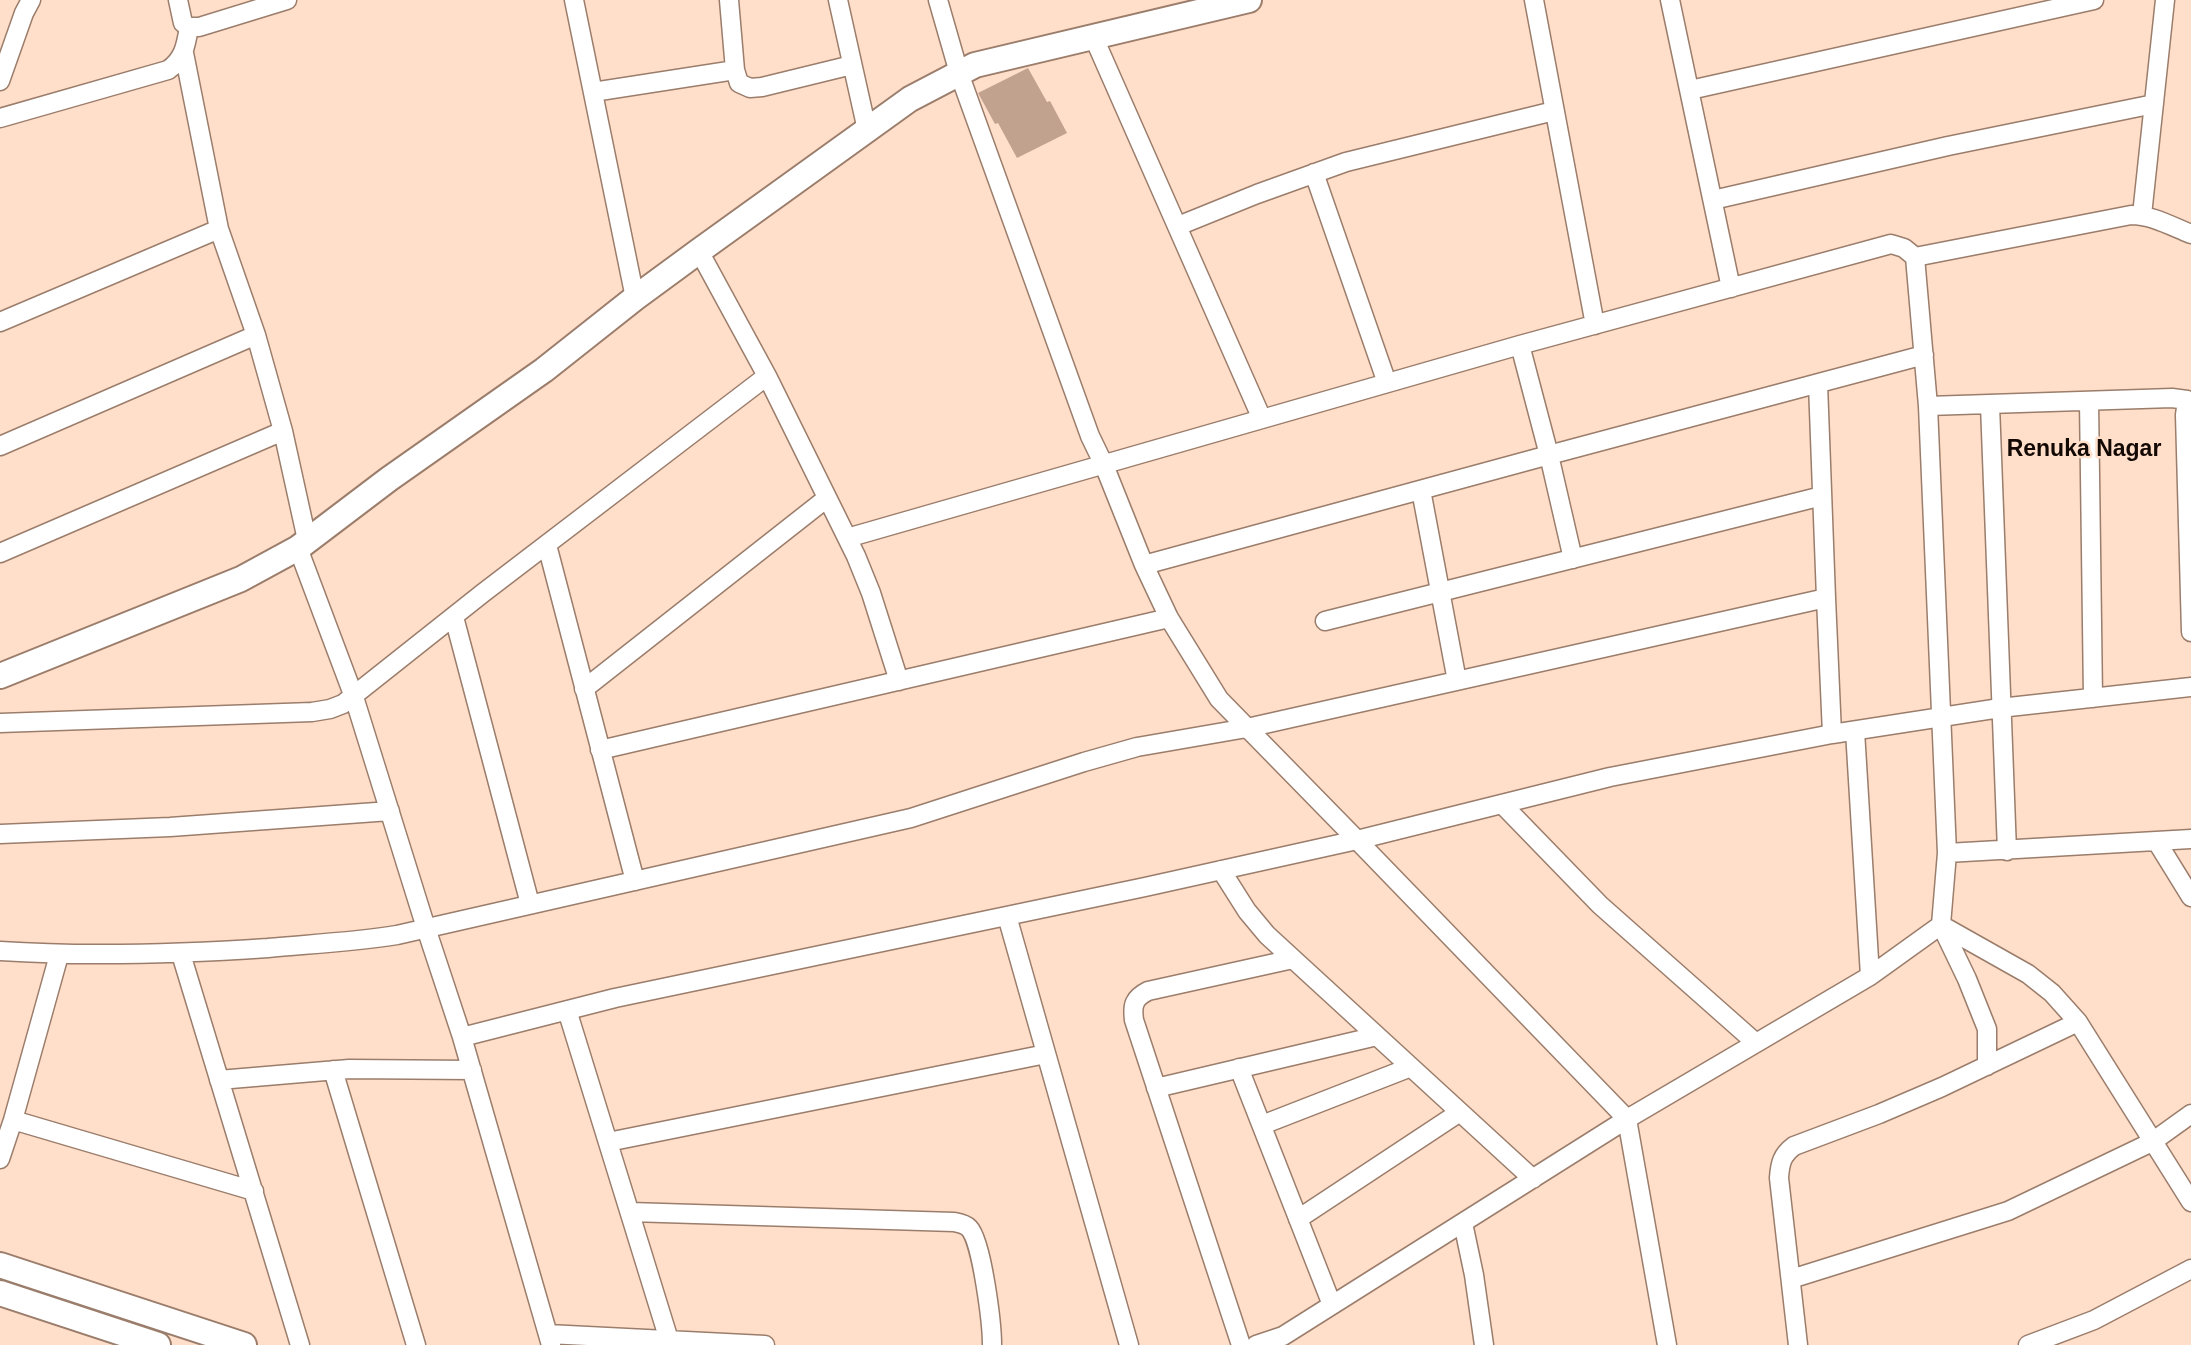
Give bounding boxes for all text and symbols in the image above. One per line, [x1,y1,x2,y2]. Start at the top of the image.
district label: Renuka Nagar [2007,436,2161,464]

